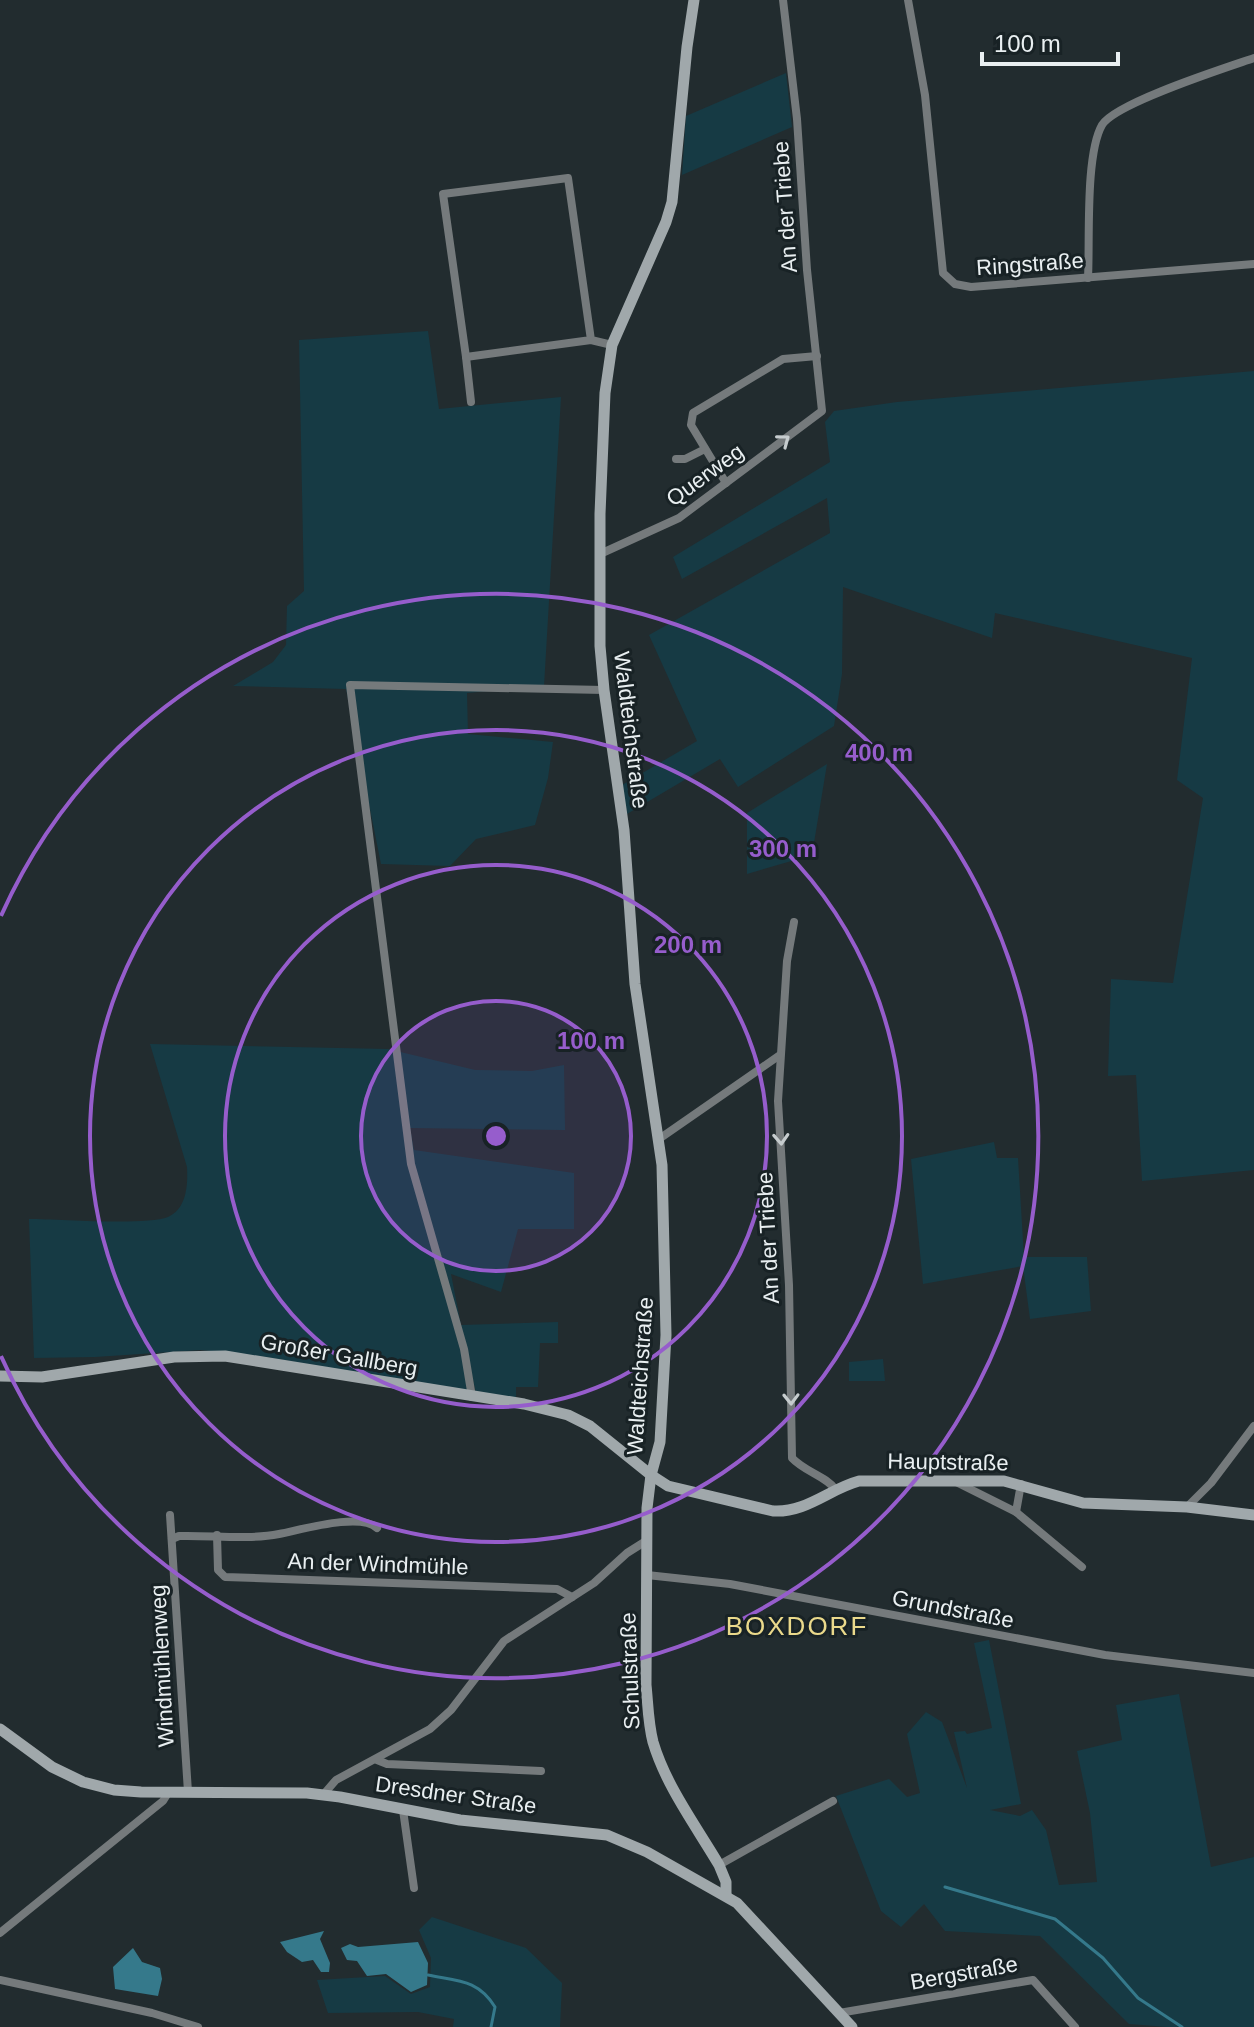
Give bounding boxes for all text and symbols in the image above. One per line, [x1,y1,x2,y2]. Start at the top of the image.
scale bar [982,16,1118,66]
text: 100 m [994,30,1061,57]
street label: An der Triebe [768,140,802,274]
street label: Ringstraße [975,248,1085,280]
one-way arrow [775,435,790,449]
street label: Querweg [662,439,748,511]
street label: Waldteichstraße [609,650,653,810]
text: 400 m [845,739,913,766]
text: 300 m [749,835,817,862]
text: 200 m [654,931,722,958]
text: 100 m [557,1027,625,1054]
centre of rings [482,1122,510,1150]
one-way arrow [772,1133,789,1146]
street label: An der Triebe [752,1171,784,1305]
street label: Waldteichstraße [622,1296,658,1456]
street label: Großer Gallberg [259,1329,419,1381]
one-way arrow [782,1393,800,1406]
street label: Hauptstraße [887,1448,1009,1476]
street label: An der Windmühle [287,1548,469,1580]
street label: Windmühlenweg [145,1584,179,1748]
street label: Grundstraße [890,1585,1016,1633]
district label: BOXDORF [726,1611,868,1641]
street label: Schulstraße [615,1612,645,1730]
street label: Dresdner Straße [374,1771,538,1819]
street label: Bergstraße [908,1951,1020,1995]

